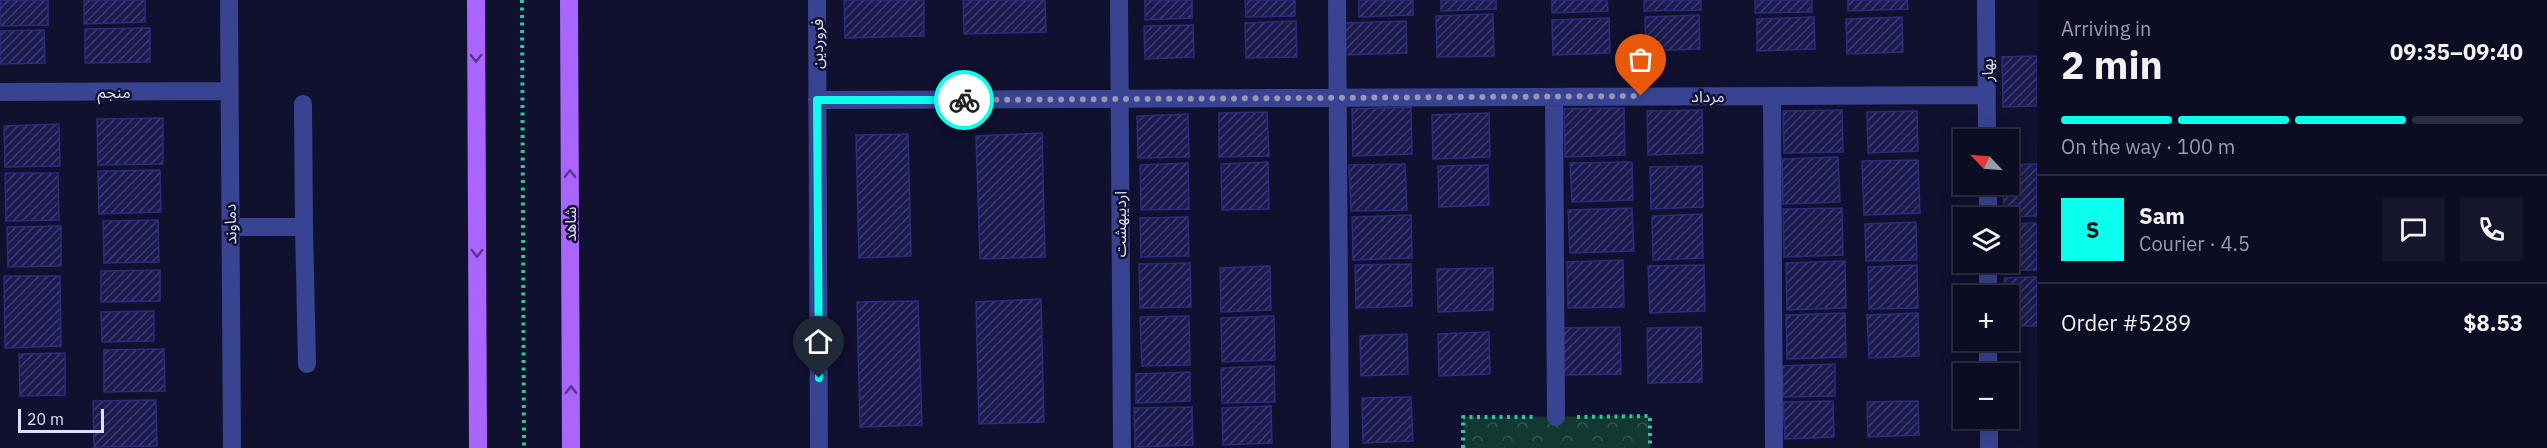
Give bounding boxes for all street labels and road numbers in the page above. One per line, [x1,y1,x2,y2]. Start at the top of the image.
street label: فروردین [807,19,827,69]
street label: بهار [1977,59,1997,82]
street label: منجم [97,82,131,105]
street label: مرداد [1691,86,1725,106]
street label: اردیبهشت [1110,191,1130,257]
street label: دماوند [220,204,240,244]
street label: شاهد [560,207,580,241]

